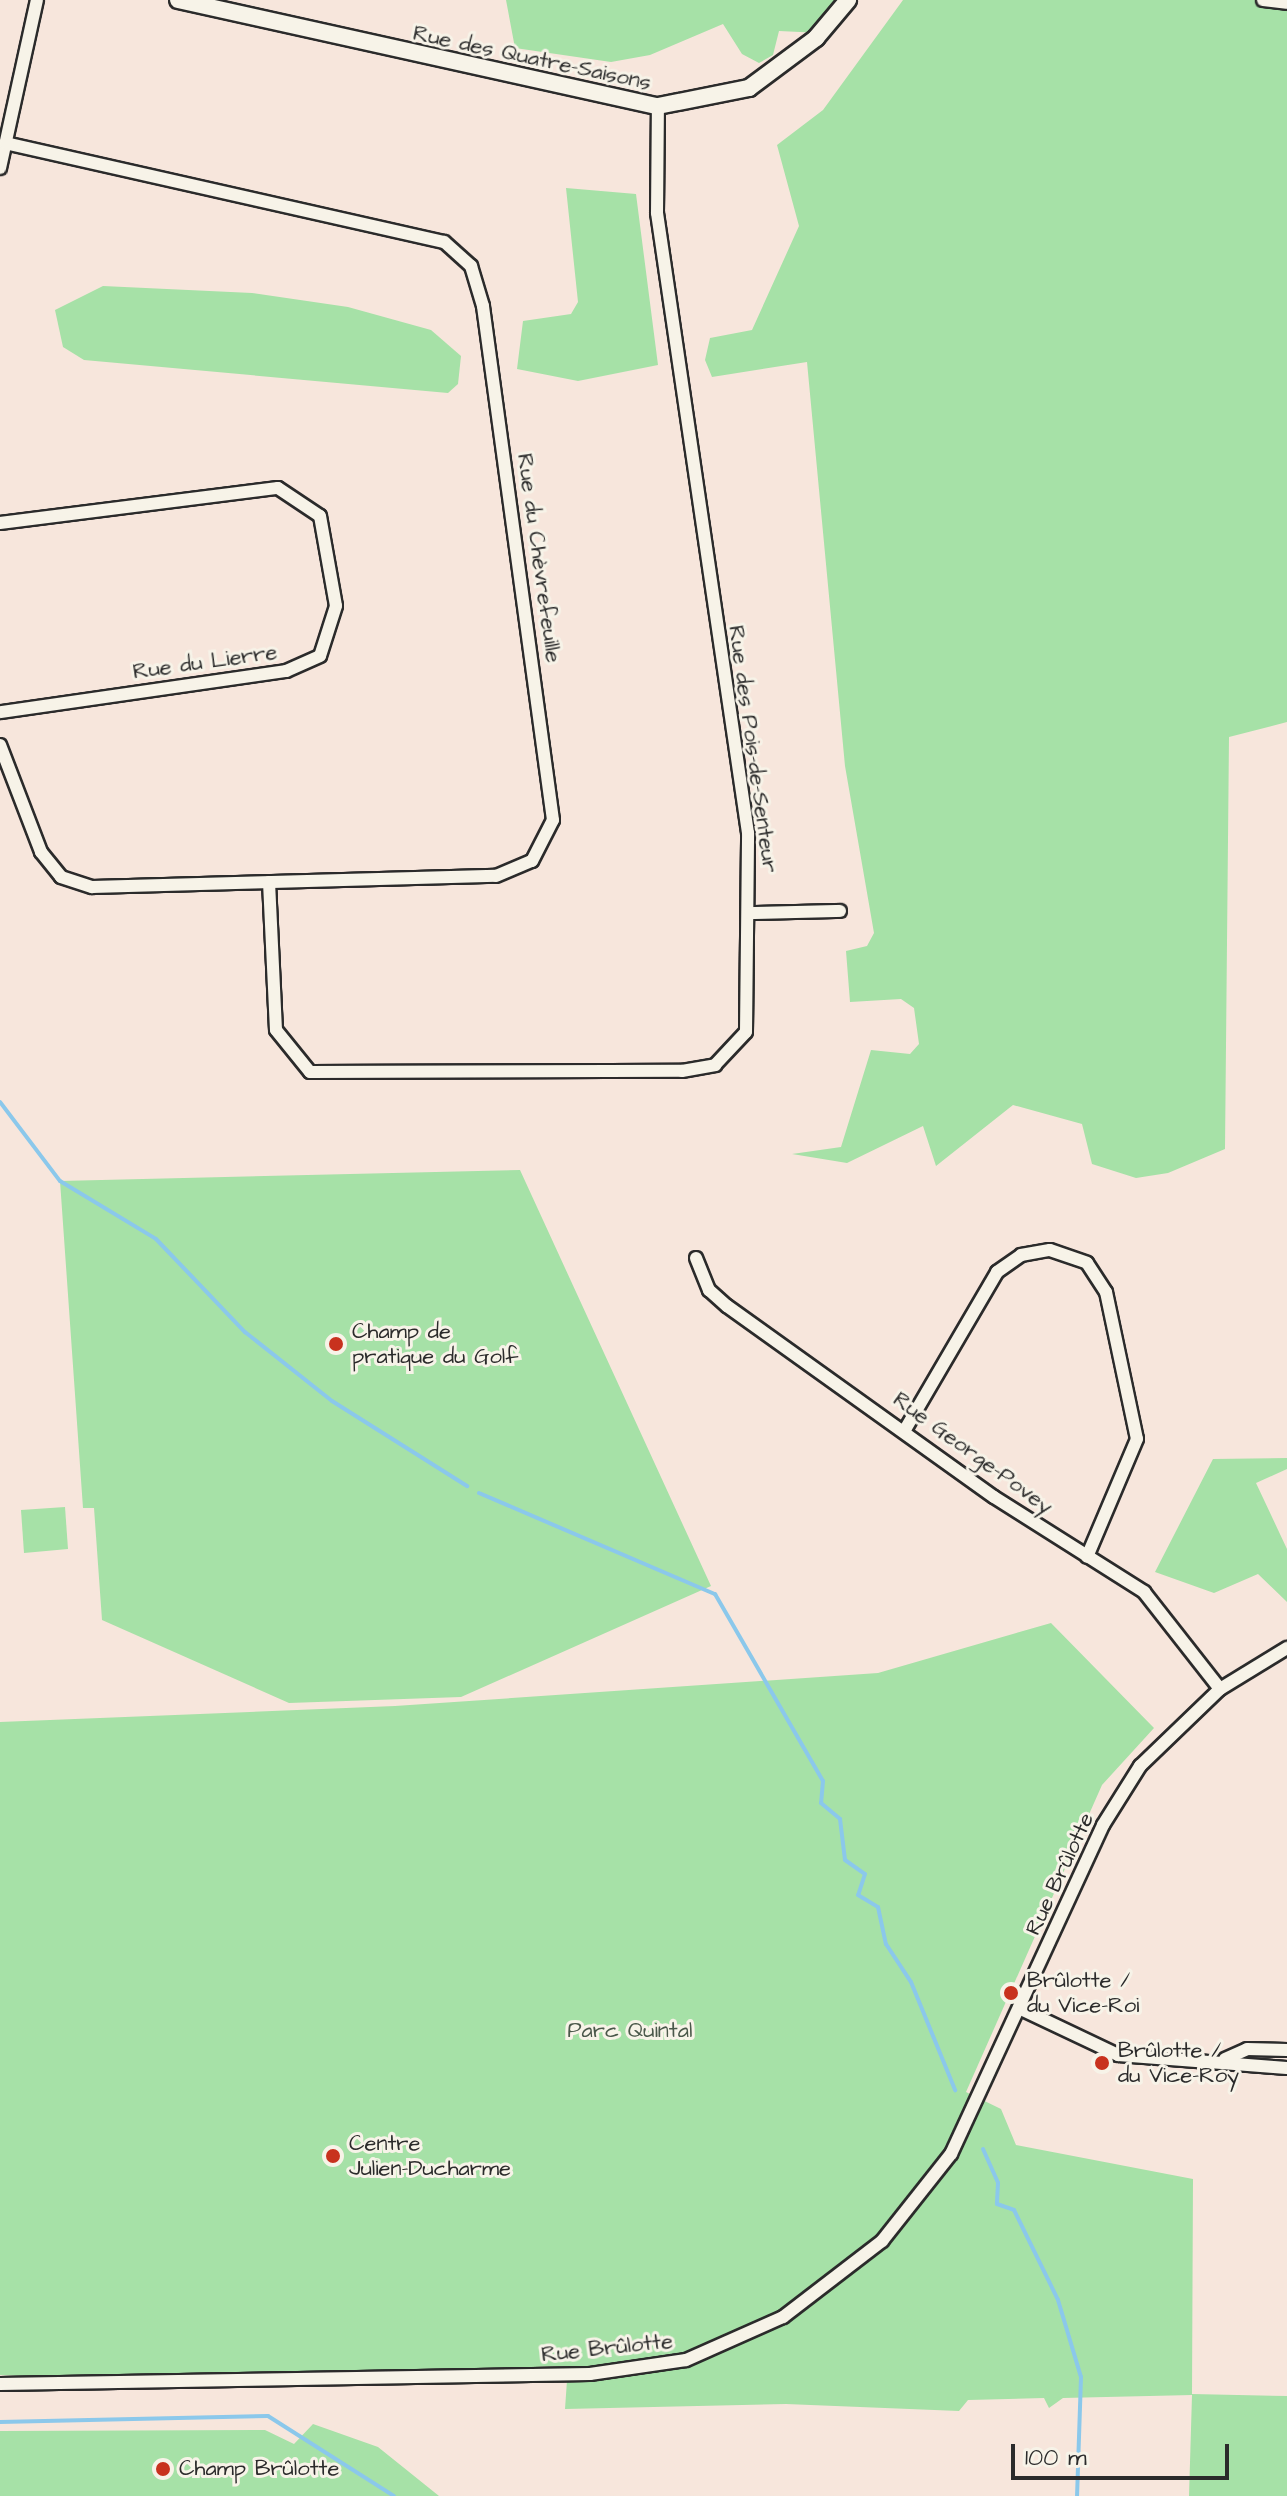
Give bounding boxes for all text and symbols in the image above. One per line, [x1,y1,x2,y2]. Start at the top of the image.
street label: Rue des Quatre-Saisons [411,20,653,96]
street label: Rue du Chèvrefeuille [511,452,567,664]
street label: Rue des Pois-de-Senteur [723,624,783,874]
street label: Rue du Lierre [131,639,279,685]
place label: Champ de pratique du Golf [352,1318,518,1370]
marker: Champ de pratique du Golf [327,1335,345,1353]
street label: Rue George-Povey [888,1386,1058,1520]
street label: Rue Brûlotte [1020,1809,1100,1939]
place label: Brûlotte / du Vice-Roi [1027,1967,1139,2018]
marker: Brûlotte / du Vice-Roi [1002,1984,1020,2002]
park label: Parc Quintal [568,2018,692,2044]
place label: Brûlotte / du Vice-Roy [1118,2037,1239,2088]
marker: Brûlotte / du Vice-Roy [1093,2054,1111,2072]
place label: Centre Julien-Ducharme [349,2130,511,2182]
marker: Centre Julien-Ducharme [324,2147,342,2165]
street label: Rue Brûlotte [540,2328,674,2368]
scale bar [1015,2428,1233,2478]
text: 100 m [1025,2441,1087,2475]
place label: Champ Brûlotte [179,2456,339,2482]
marker: Champ Brûlotte [154,2460,172,2478]

